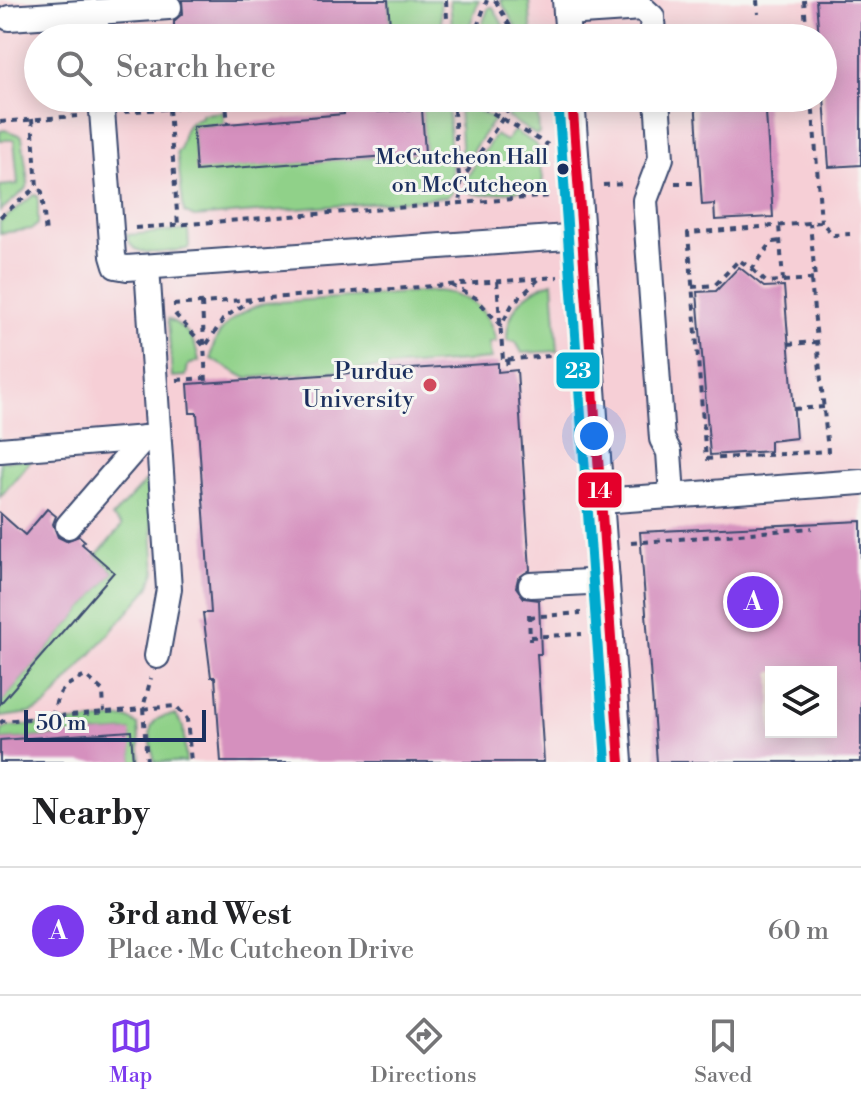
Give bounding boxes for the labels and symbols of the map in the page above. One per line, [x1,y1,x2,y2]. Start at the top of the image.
place label: McCutcheon Hall on McCutcheon [375,144,548,199]
marker: McCutcheon Hall on McCutcheon [555,161,571,177]
line badge: 23 [555,351,601,390]
place label: Purdue University [302,357,414,415]
text: 23 [565,358,592,385]
marker: Purdue University [421,376,439,394]
your location [574,416,614,456]
line badge: 14 [577,471,623,509]
text: 14 [588,478,612,505]
pin: A [727,572,779,632]
scale bar [24,706,206,742]

